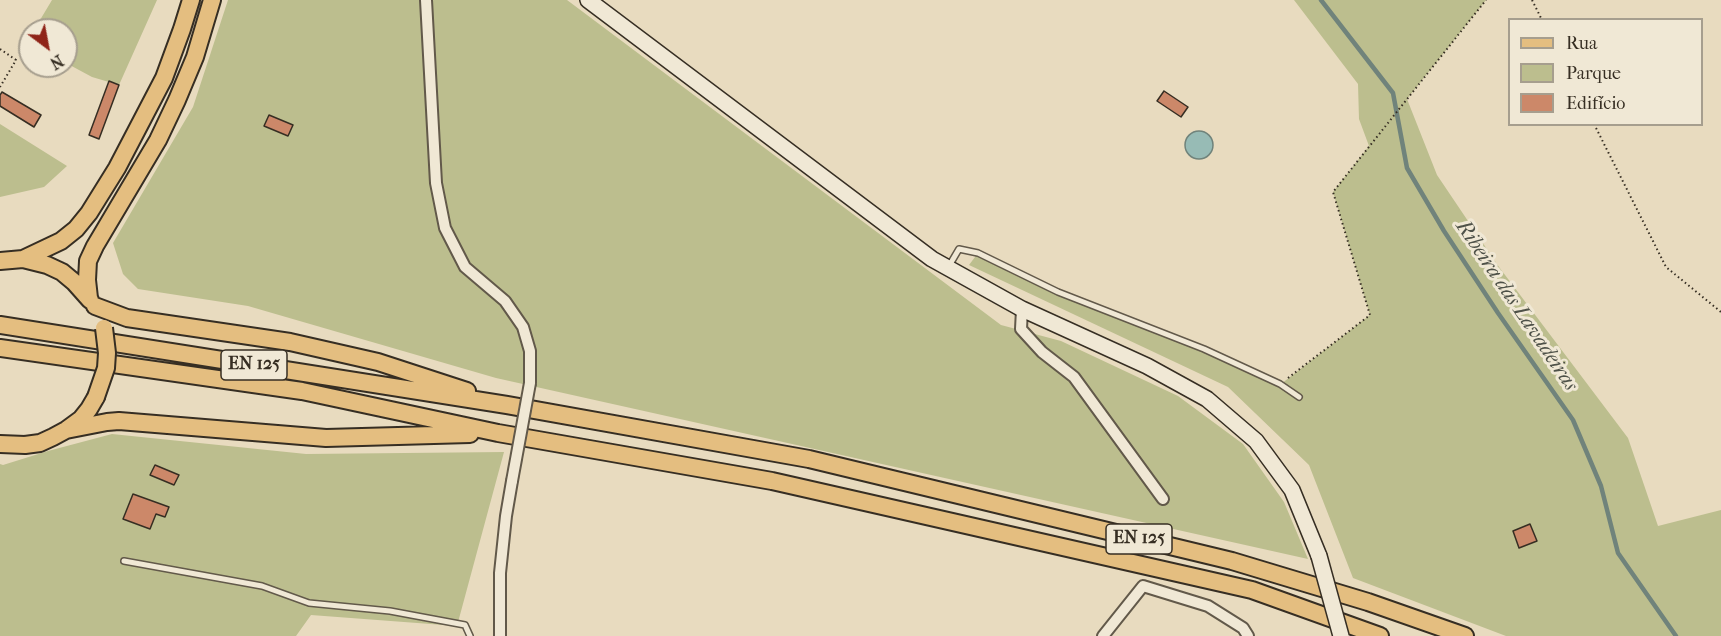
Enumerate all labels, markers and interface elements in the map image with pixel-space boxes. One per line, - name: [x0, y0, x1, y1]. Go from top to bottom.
- north arrow: [18, 18, 78, 78]
- legend: [1508, 18, 1703, 126]
- text: Rua: [1566, 33, 1597, 54]
- text: N: [47, 51, 67, 73]
- text: Parque: [1566, 63, 1621, 84]
- text: Edifício: [1566, 93, 1625, 114]
- water label: Ribeira das Lavadeiras: [1450, 216, 1582, 396]
- road number: EN 125: [221, 350, 287, 380]
- road number: EN 125: [1106, 524, 1172, 554]

